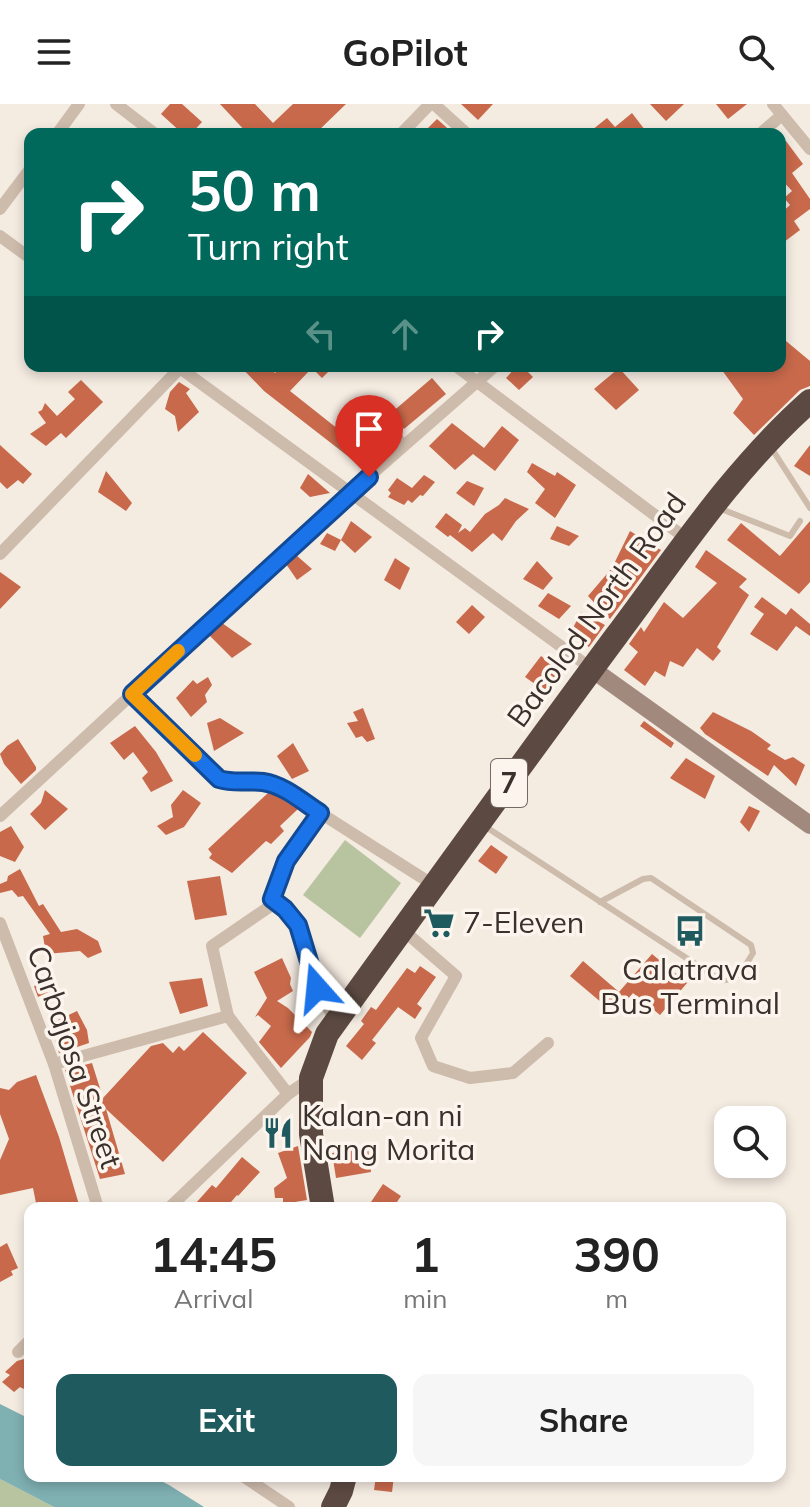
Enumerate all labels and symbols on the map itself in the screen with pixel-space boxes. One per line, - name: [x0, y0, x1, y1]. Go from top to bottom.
- pin: [335, 395, 403, 477]
- street label: Bacolod North Road: [498, 485, 694, 734]
- road number: 7: [491, 759, 527, 807]
- place label: 7-Eleven: [463, 903, 584, 941]
- supermarket icon: 7-Eleven: [422, 906, 456, 940]
- bus stop icon: Calatrava Bus Terminal: [673, 914, 707, 948]
- street label: Carbajosa Street: [19, 940, 131, 1173]
- position arrow: [275, 946, 359, 1030]
- place label: Calatrava Bus Terminal: [600, 950, 780, 1022]
- place label: Kalan-an ni Nang Morita: [302, 1096, 475, 1168]
- restaurant icon: Kalan-an ni Nang Morita: [261, 1116, 295, 1150]

